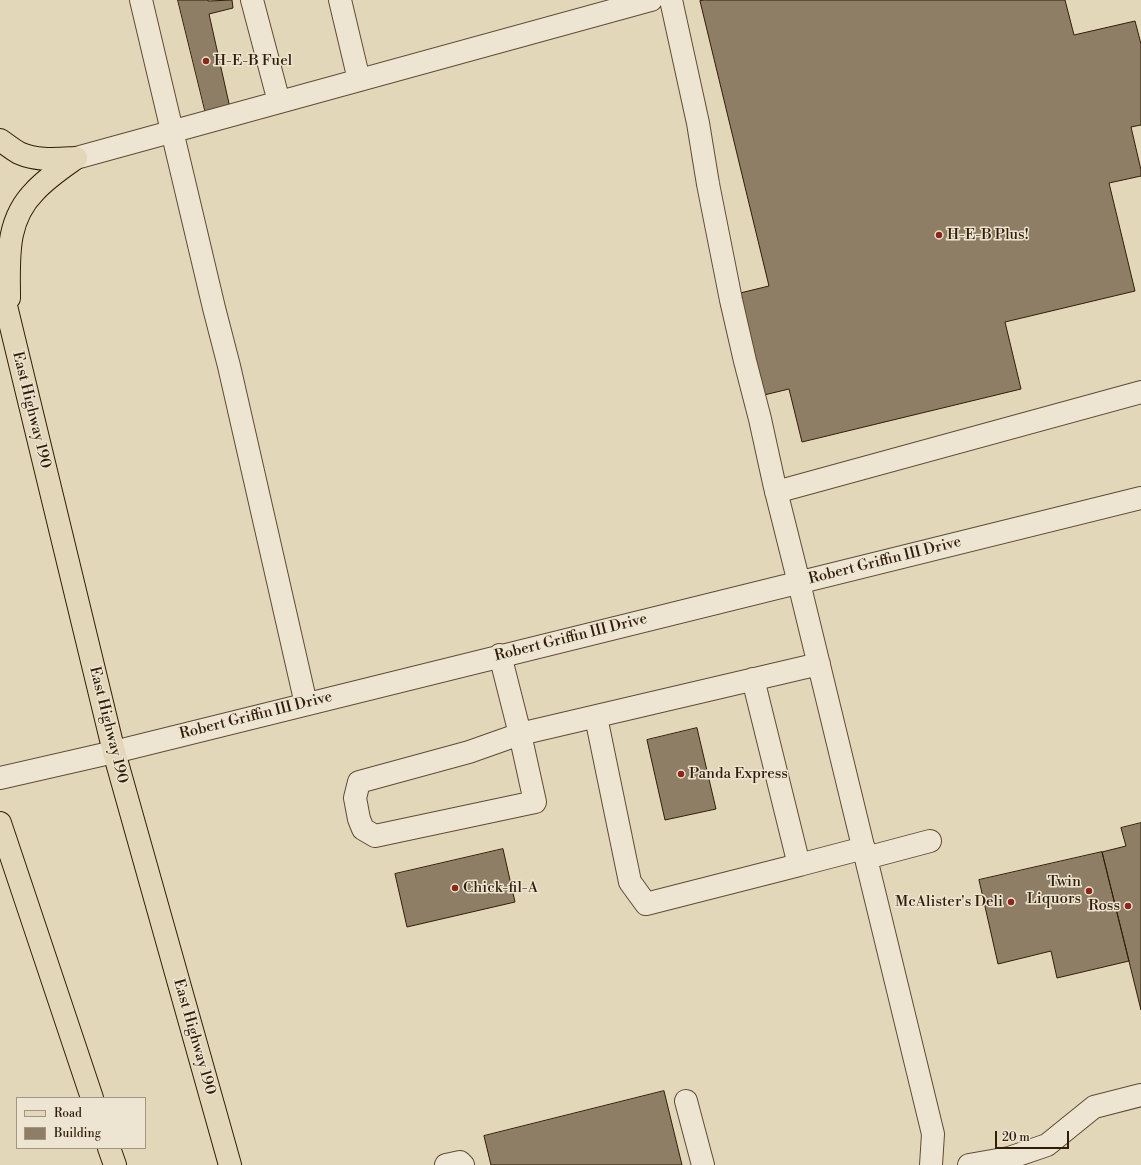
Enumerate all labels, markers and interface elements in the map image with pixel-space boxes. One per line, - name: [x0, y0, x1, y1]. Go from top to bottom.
- place label: H-E-B Fuel: [214, 52, 292, 70]
- marker: H-E-B Fuel: [201, 56, 211, 66]
- place label: H-E-B Plus!: [947, 226, 1028, 244]
- marker: H-E-B Plus!: [934, 230, 944, 240]
- street label: East Highway 190: [8, 350, 54, 470]
- street label: Robert Griffin III Drive: [807, 533, 963, 589]
- street label: Robert Griffin III Drive: [493, 610, 649, 666]
- street label: East Highway 190: [85, 665, 131, 785]
- street label: Robert Griffin III Drive: [178, 688, 334, 744]
- place label: Panda Express: [689, 765, 788, 783]
- marker: Panda Express: [676, 769, 686, 779]
- place label: Twin Liquors: [1027, 873, 1081, 908]
- place label: Chick-fil-A: [463, 879, 538, 897]
- marker: Chick-fil-A: [450, 883, 460, 893]
- marker: Twin Liquors: [1084, 886, 1094, 896]
- place label: McAlister's Deli: [895, 893, 1003, 911]
- marker: McAlister's Deli: [1006, 897, 1016, 907]
- place label: Ross: [1088, 897, 1120, 915]
- marker: Ross: [1123, 901, 1133, 911]
- street label: East Highway 190: [169, 977, 219, 1097]
- legend: [16, 1097, 146, 1149]
- text: Road: [54, 1106, 82, 1121]
- scale bar: [997, 1123, 1071, 1149]
- text: Building: [54, 1126, 101, 1141]
- text: 20 m: [1002, 1130, 1030, 1145]

